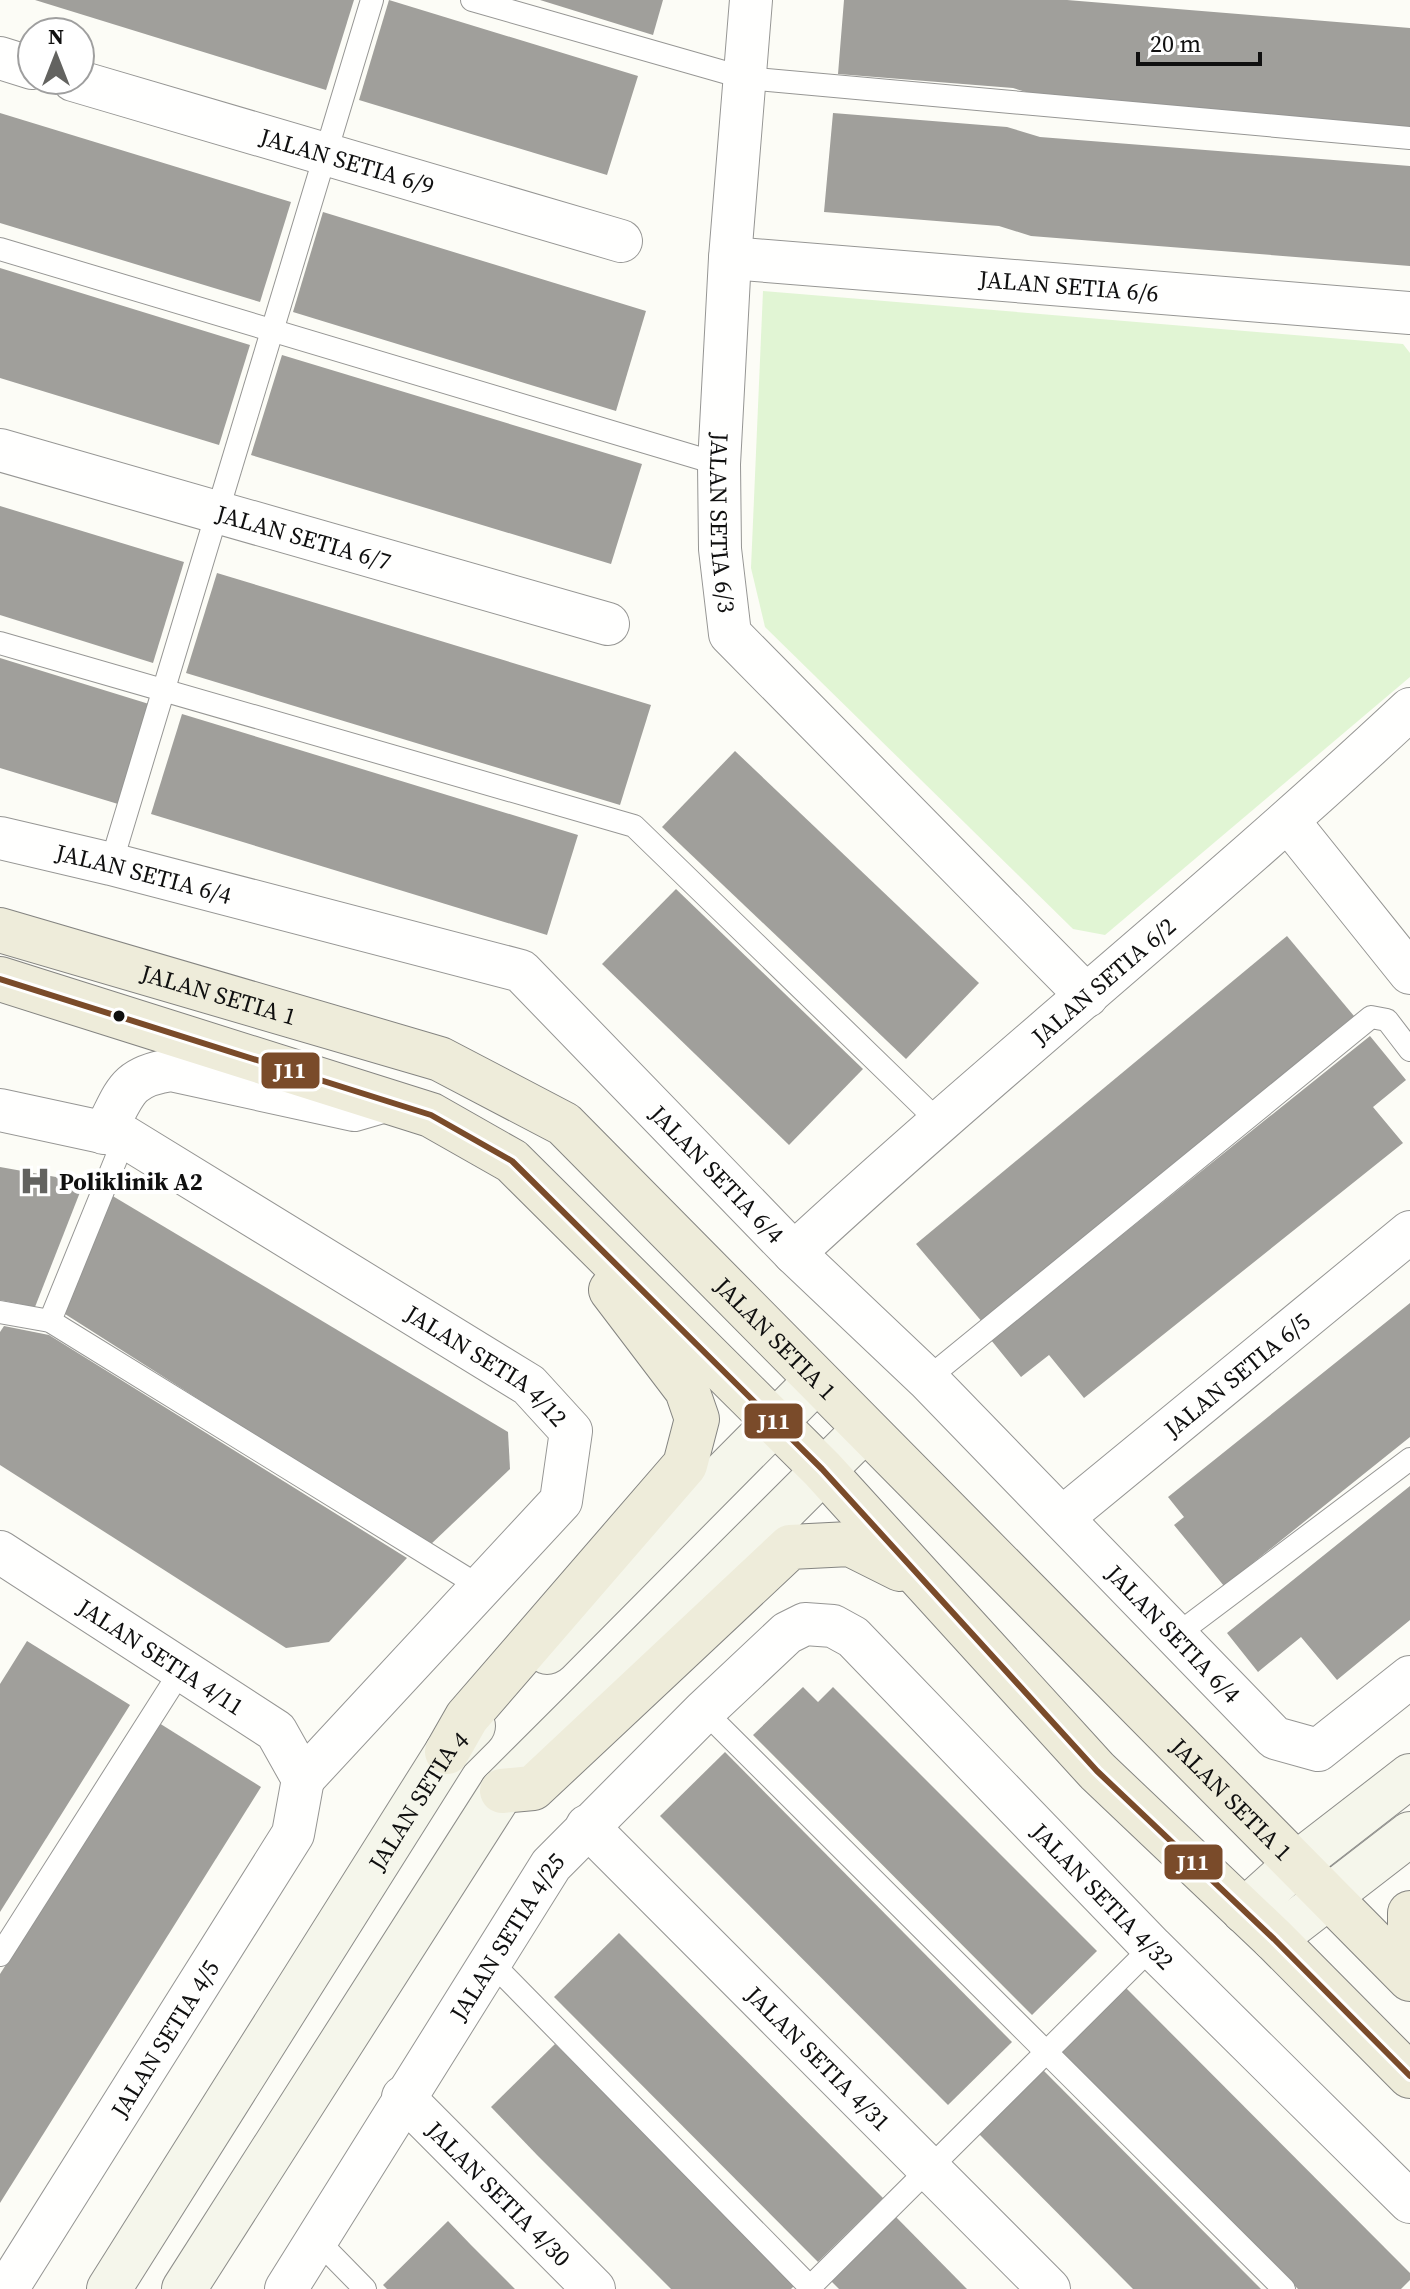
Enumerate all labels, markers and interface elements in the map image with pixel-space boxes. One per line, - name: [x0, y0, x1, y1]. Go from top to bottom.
- north arrow: [16, 16, 96, 96]
- scale bar: [1138, 16, 1260, 66]
- text: N: [48, 21, 64, 51]
- text: 20 m: [1150, 27, 1201, 60]
- street label: JALAN SETIA 6/9: [255, 119, 439, 202]
- street label: JALAN SETIA 6/6: [977, 262, 1160, 309]
- street label: JALAN SETIA 6/3: [702, 431, 744, 615]
- street label: JALAN SETIA 6/7: [212, 496, 395, 578]
- street label: JALAN SETIA 6/4: [52, 835, 235, 911]
- street label: JALAN SETIA 6/2: [1023, 909, 1182, 1053]
- street label: JALAN SETIA 1: [136, 955, 300, 1033]
- unlabelled marker: [111, 1008, 127, 1024]
- line badge: J11: [260, 1051, 321, 1090]
- text: J11: [272, 1055, 306, 1085]
- street label: JALAN SETIA 6/4: [642, 1097, 792, 1250]
- hospital icon: Poliklinik A2: [18, 1164, 52, 1198]
- place label: Poliklinik A2: [59, 1165, 203, 1198]
- street label: JALAN SETIA 1: [707, 1269, 844, 1407]
- street label: JALAN SETIA 4/12: [398, 1296, 575, 1433]
- street label: JALAN SETIA 6/5: [1156, 1305, 1317, 1445]
- line badge: J11: [743, 1402, 804, 1440]
- text: J11: [756, 1406, 790, 1436]
- street label: JALAN SETIA 6/4: [1098, 1557, 1248, 1710]
- street label: JALAN SETIA 4/11: [71, 1590, 251, 1723]
- street label: JALAN SETIA 4: [360, 1724, 475, 1877]
- street label: JALAN SETIA 1: [1163, 1730, 1300, 1868]
- street label: JALAN SETIA 4/32: [1024, 1815, 1182, 1977]
- line badge: J11: [1163, 1843, 1224, 1881]
- street label: JALAN SETIA 4/25: [441, 1845, 571, 2027]
- text: J11: [1175, 1847, 1209, 1877]
- street label: JALAN SETIA 4/5: [102, 1953, 226, 2124]
- street label: JALAN SETIA 4/31: [738, 1978, 898, 2138]
- street label: JALAN SETIA 4/30: [419, 2113, 578, 2273]

